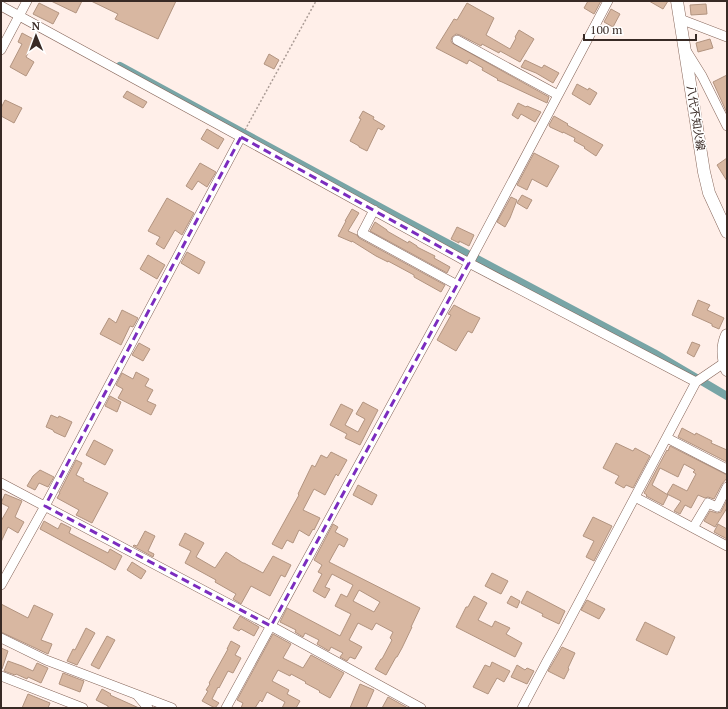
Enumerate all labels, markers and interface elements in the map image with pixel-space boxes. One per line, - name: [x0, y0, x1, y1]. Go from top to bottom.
- north arrow: [16, 16, 56, 56]
- scale bar: [584, 16, 696, 42]
- text: N: [32, 19, 41, 33]
- text: 100 m: [590, 22, 623, 37]
- street label: 八代不知火線: [684, 84, 708, 152]

